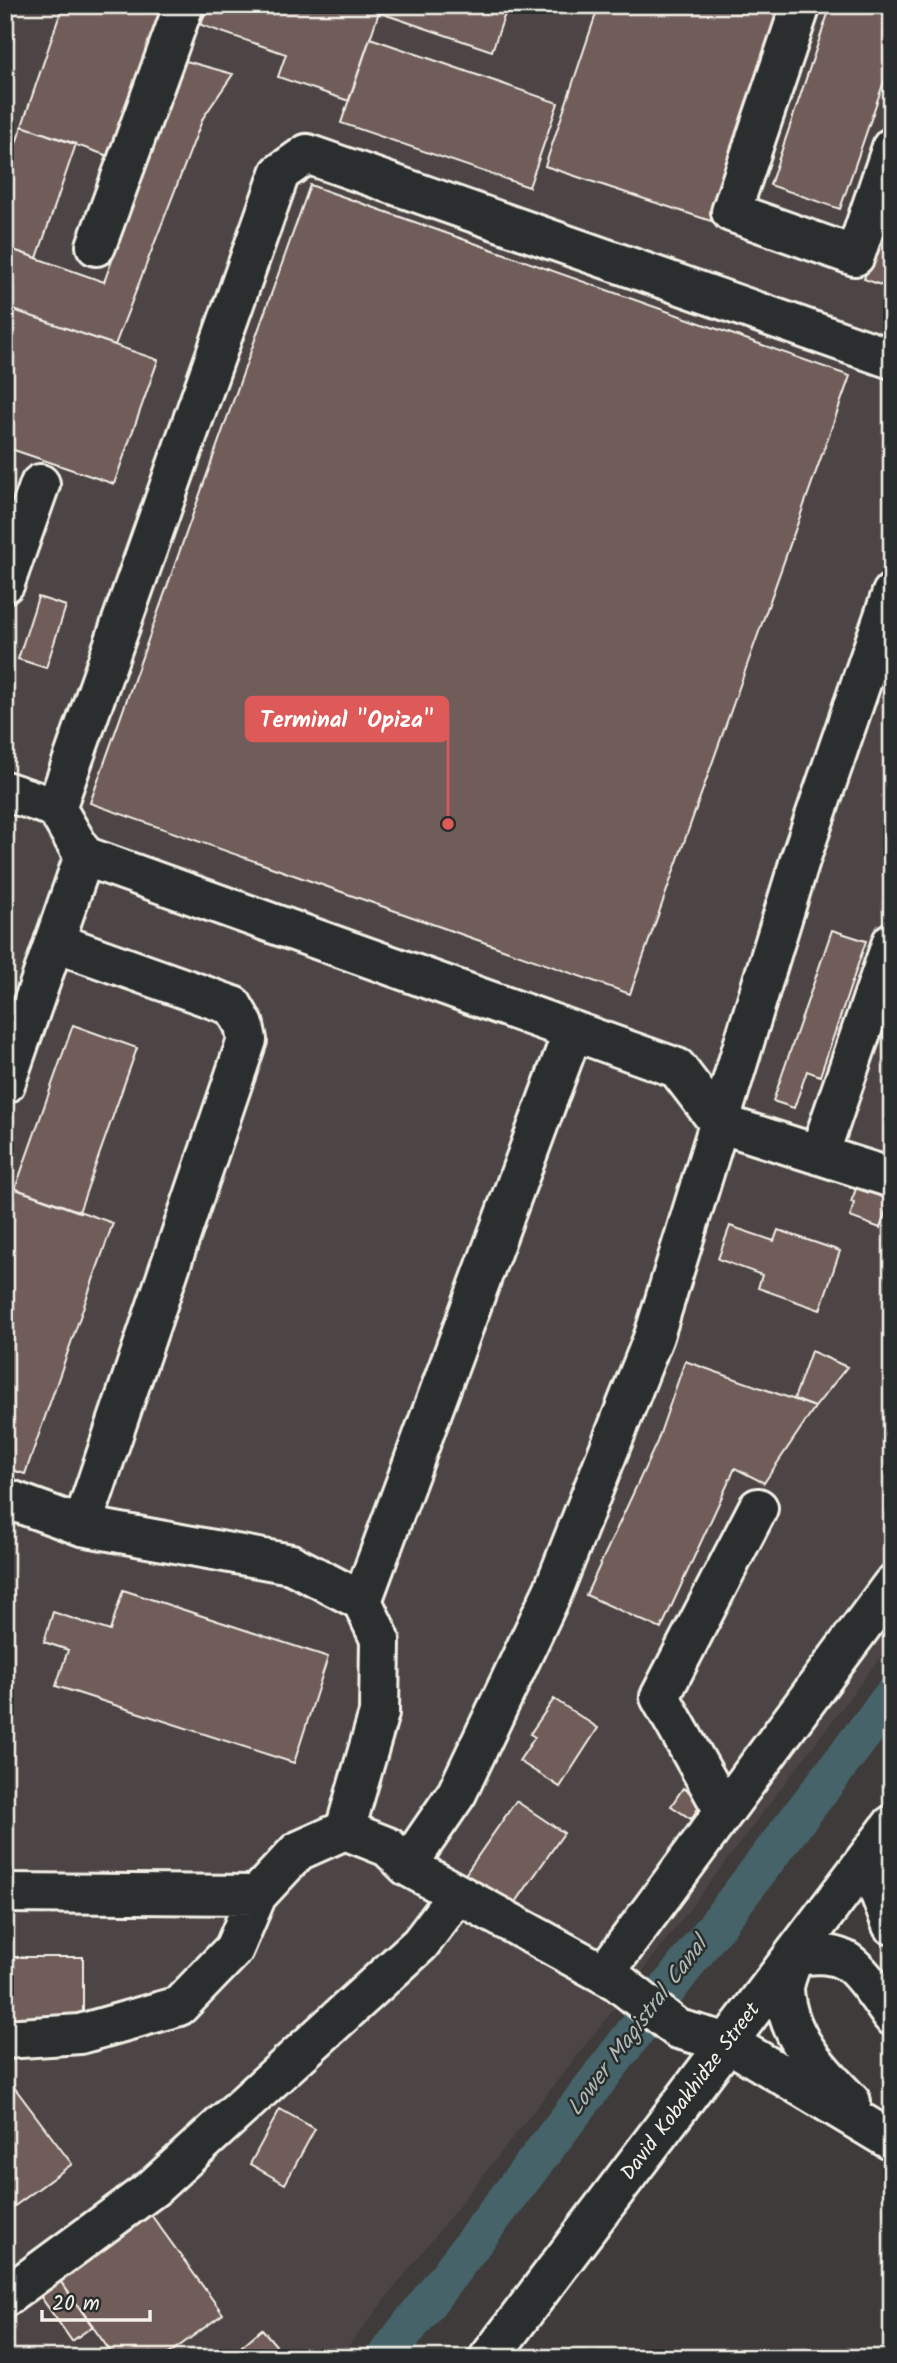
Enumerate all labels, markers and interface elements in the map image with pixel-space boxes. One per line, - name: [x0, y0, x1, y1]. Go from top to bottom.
- callout: Terminal "Opiza": [246, 697, 448, 741]
- text: Terminal "Opiza": [260, 703, 434, 739]
- water label: Lower Magistral Canal: [559, 1926, 720, 2124]
- street label: David Kobakhidze Street: [613, 1995, 770, 2188]
- scale bar: [42, 2279, 150, 2323]
- text: 20 m: [52, 2288, 100, 2321]

